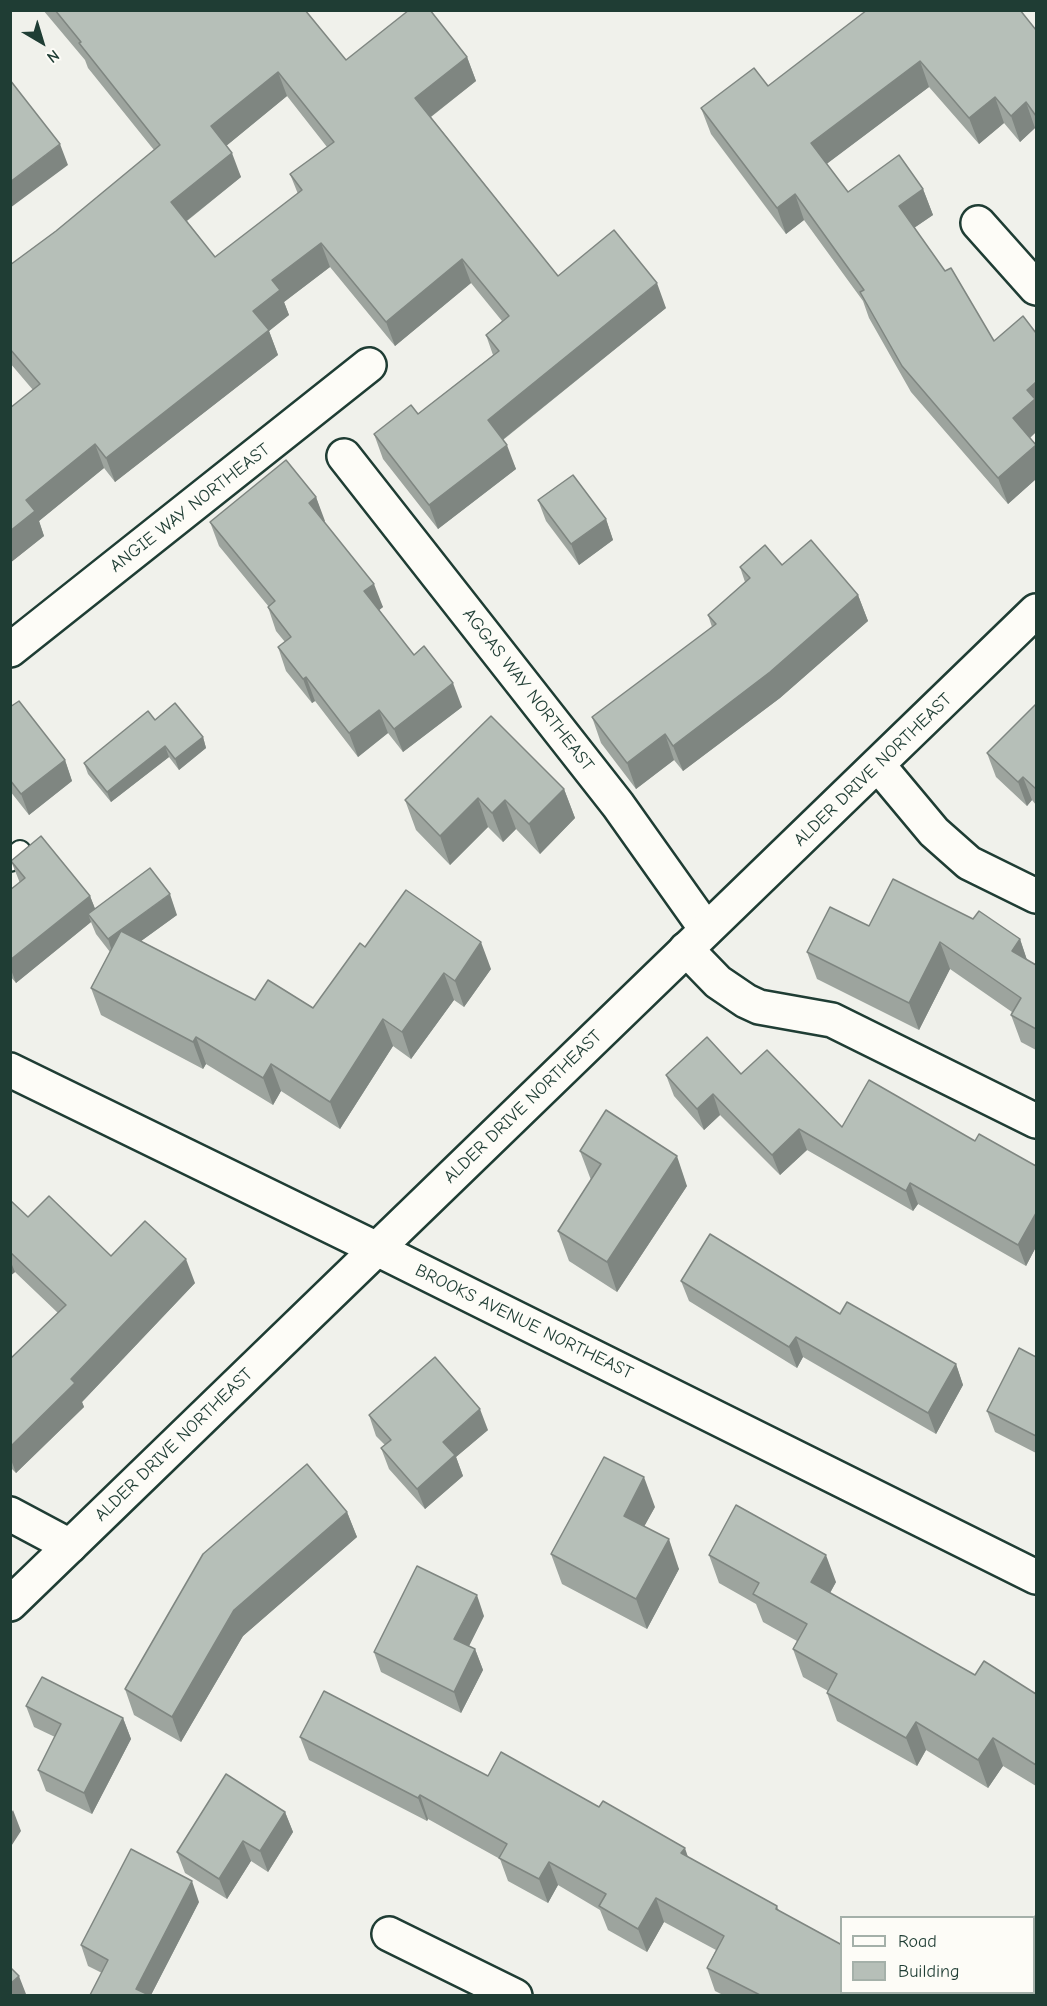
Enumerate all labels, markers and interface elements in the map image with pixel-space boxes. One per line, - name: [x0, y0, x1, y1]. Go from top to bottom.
- north arrow: [12, 12, 72, 72]
- text: N: [43, 46, 63, 66]
- street label: ANGIE WAY NORTHEAST: [106, 439, 274, 577]
- street label: AGGAS WAY NORTHEAST: [458, 604, 598, 776]
- street label: ALDER DRIVE NORTHEAST: [790, 689, 956, 851]
- street label: ALDER DRIVE NORTHEAST: [440, 1026, 606, 1188]
- street label: BROOKS AVENUE NORTHEAST: [412, 1260, 636, 1384]
- street label: ALDER DRIVE NORTHEAST: [91, 1364, 257, 1526]
- legend: [840, 1916, 1035, 1994]
- text: Road: [898, 1931, 937, 1952]
- text: Building: [898, 1961, 960, 1982]

